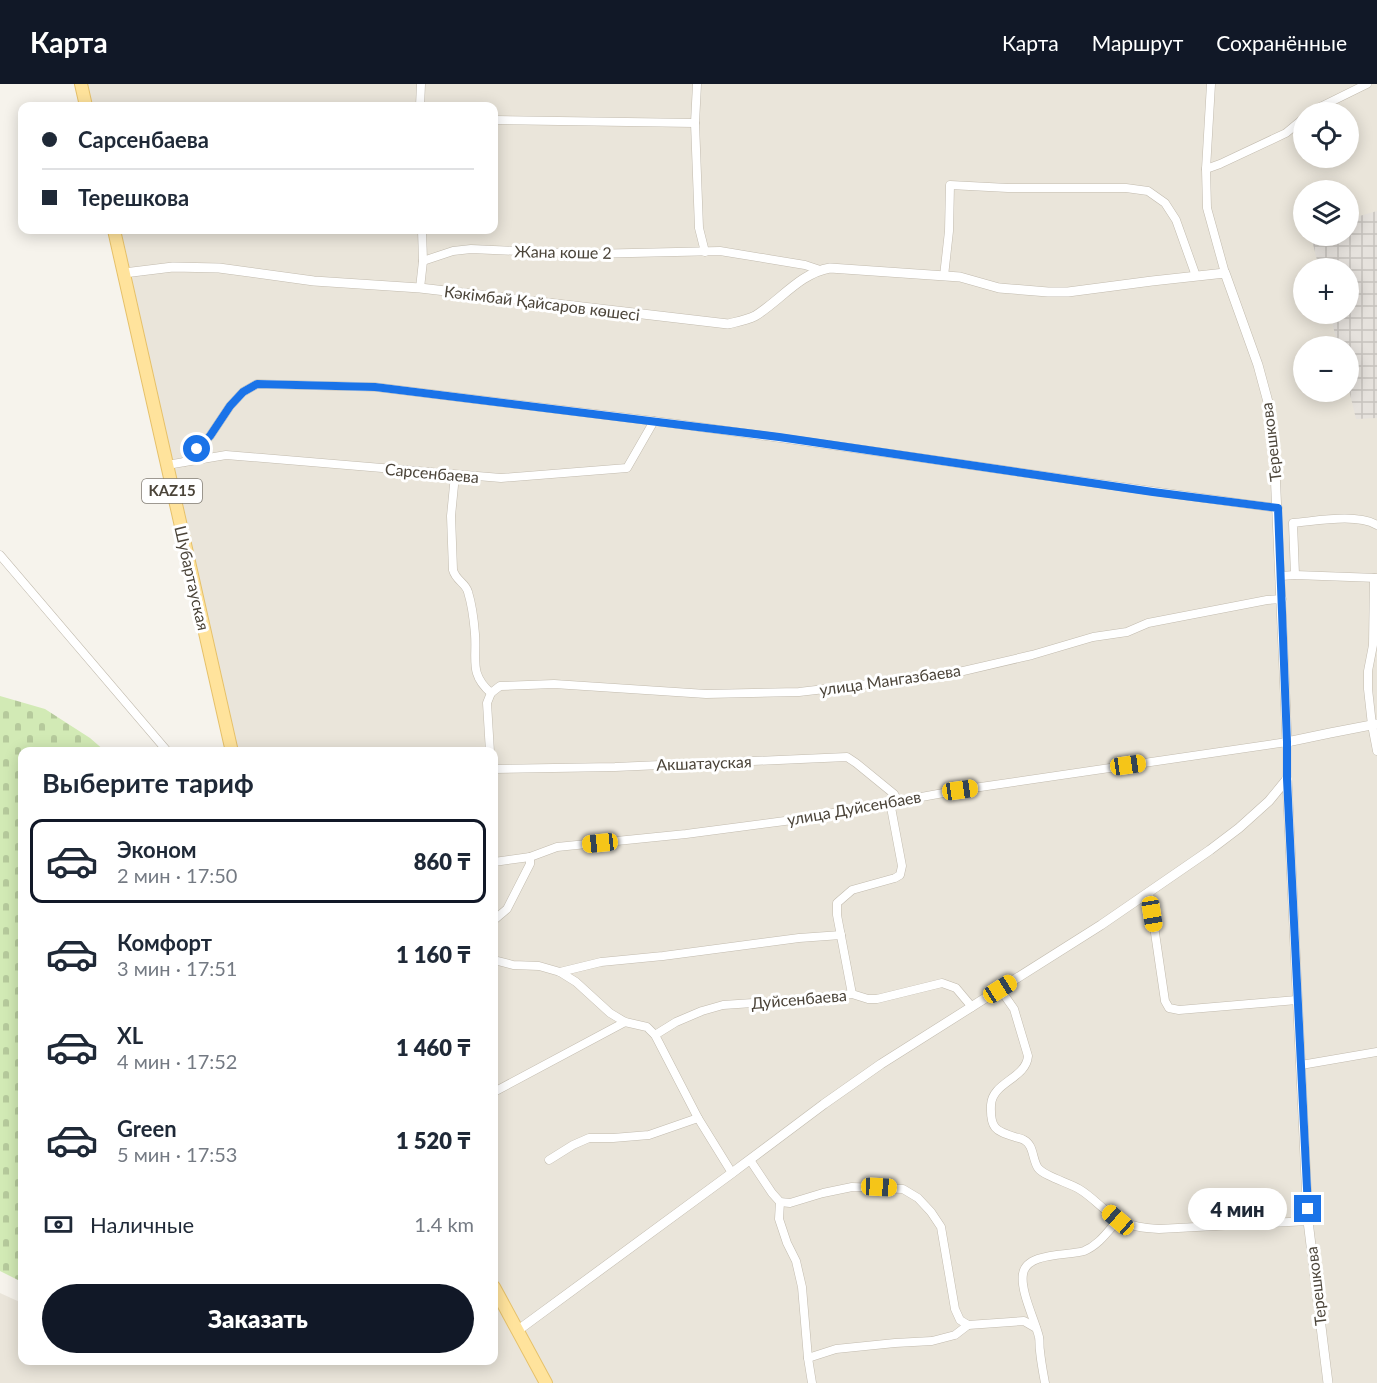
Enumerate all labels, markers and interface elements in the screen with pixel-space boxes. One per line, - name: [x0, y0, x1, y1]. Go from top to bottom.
- text: Карта: [30, 25, 108, 59]
- text: Карта: [1002, 30, 1059, 55]
- text: Маршрут: [1092, 30, 1183, 55]
- text: Сохранённые: [1216, 30, 1347, 55]
- map controls: [1293, 102, 1359, 402]
- button: locate: [1293, 102, 1359, 168]
- text: Сарсенбаева: [78, 126, 209, 153]
- button: layers: [1293, 180, 1359, 246]
- text: Терешкова: [78, 184, 189, 211]
- street label: Жана коше 2: [514, 241, 612, 262]
- button: +: [1293, 258, 1359, 324]
- street label: Кәкімбай Қайсаров көшесі: [443, 281, 641, 324]
- button: −: [1293, 336, 1359, 402]
- street label: Терешкова: [1256, 401, 1285, 483]
- route start: [183, 435, 210, 462]
- street label: Сарсенбаева: [384, 459, 480, 486]
- road number: KAZ15: [142, 479, 202, 503]
- street label: Шубартауская: [171, 524, 214, 632]
- street label: улица Мангазбаева: [818, 660, 962, 699]
- street label: Акшатауская: [656, 751, 752, 774]
- car: [1109, 754, 1147, 776]
- text: Выберите тариф: [42, 766, 254, 799]
- car: [941, 779, 979, 801]
- street label: улица Дуйсенбаев: [785, 786, 922, 829]
- car: [581, 832, 619, 854]
- icon: car: [45, 834, 99, 888]
- text: Эконом: [117, 836, 197, 863]
- text: 860 ₸: [414, 848, 471, 875]
- text: 2 мин · 17:50: [117, 863, 237, 887]
- car: [1140, 895, 1164, 933]
- icon: car: [45, 927, 99, 981]
- text: Комфорт: [117, 929, 212, 956]
- text: 1 160 ₸: [396, 941, 471, 968]
- text: 3 мин · 17:51: [117, 956, 237, 980]
- car: [980, 972, 1020, 1006]
- street label: Дуйсенбаева: [750, 985, 848, 1012]
- icon: car: [45, 1020, 99, 1074]
- text: XL: [117, 1022, 143, 1049]
- text: 1 460 ₸: [396, 1034, 471, 1061]
- text: 4 мин · 17:52: [117, 1049, 237, 1073]
- icon: car: [45, 1113, 99, 1167]
- text: Green: [117, 1115, 177, 1142]
- text: 1 520 ₸: [396, 1127, 471, 1154]
- text: 5 мин · 17:53: [117, 1142, 237, 1166]
- car: [861, 1177, 897, 1197]
- callout: 4 мин: [1188, 1188, 1287, 1230]
- route end: [1294, 1195, 1321, 1222]
- text: 4 мин: [1210, 1197, 1265, 1221]
- car: [1099, 1201, 1137, 1239]
- icon: cash: [42, 1208, 75, 1241]
- text: Наличные: [90, 1211, 194, 1238]
- text: 1.4 km: [414, 1212, 474, 1236]
- street label: Терешкова: [1301, 1245, 1330, 1327]
- button: Заказать: [42, 1284, 474, 1353]

